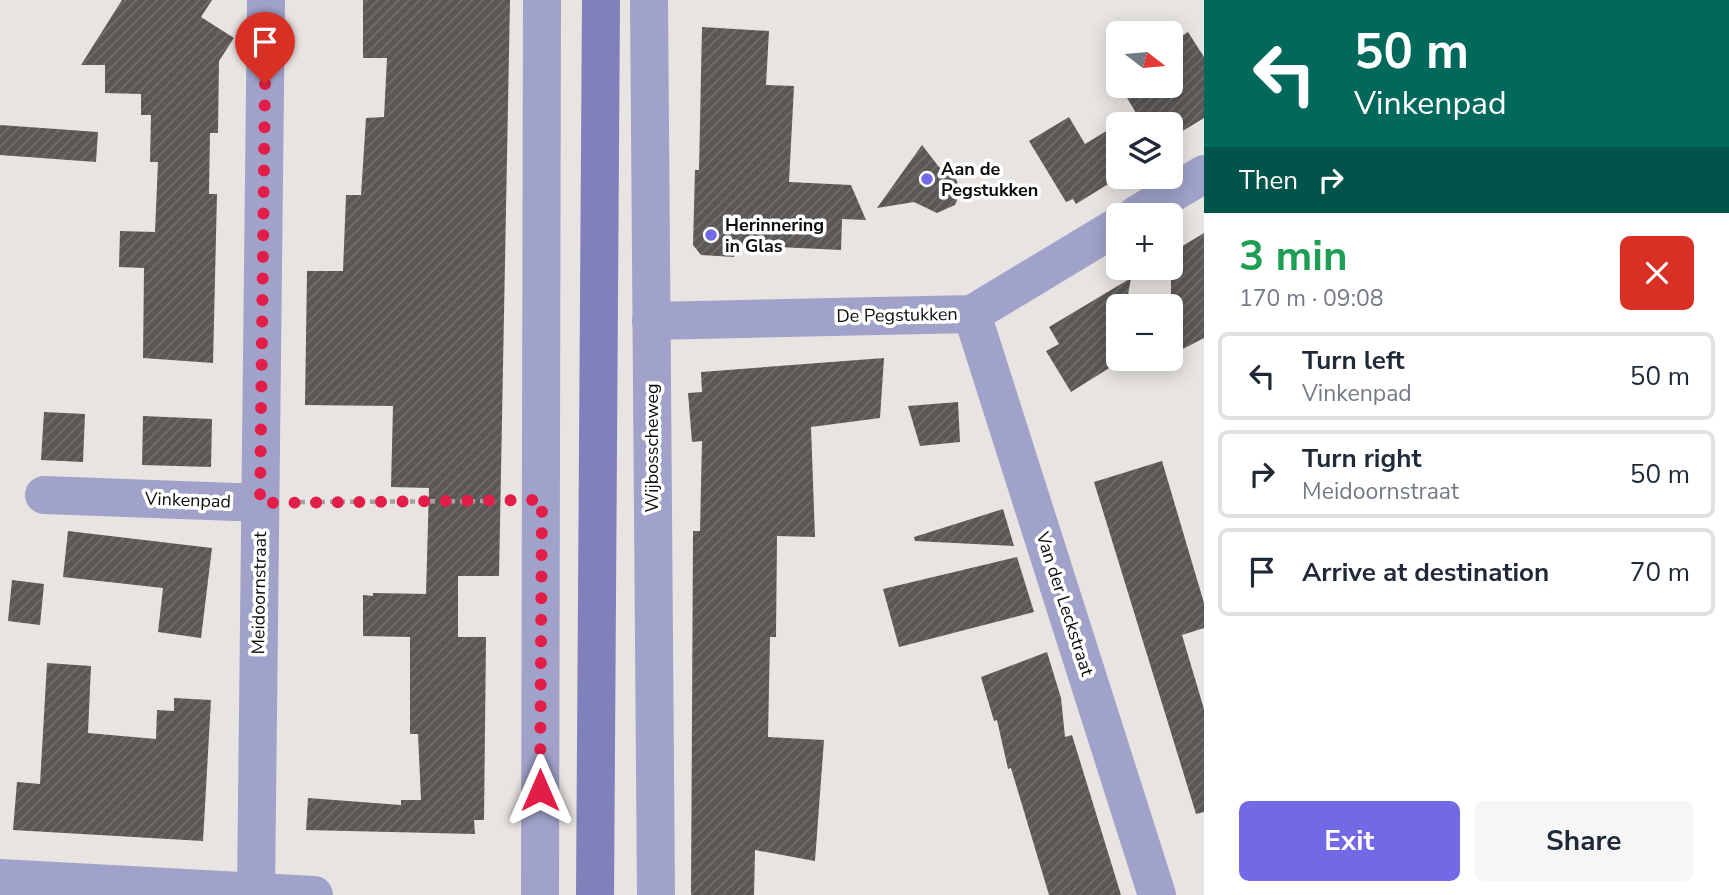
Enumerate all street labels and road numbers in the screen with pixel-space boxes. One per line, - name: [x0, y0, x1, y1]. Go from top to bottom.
- street label: De Pegstukken: [836, 302, 958, 328]
- street label: Wijbosscheweg: [640, 383, 664, 513]
- street label: Vinkenpad: [144, 486, 231, 513]
- street label: Van der Leckstraat: [1030, 528, 1100, 680]
- street label: Meidoornstraat: [246, 531, 272, 655]

